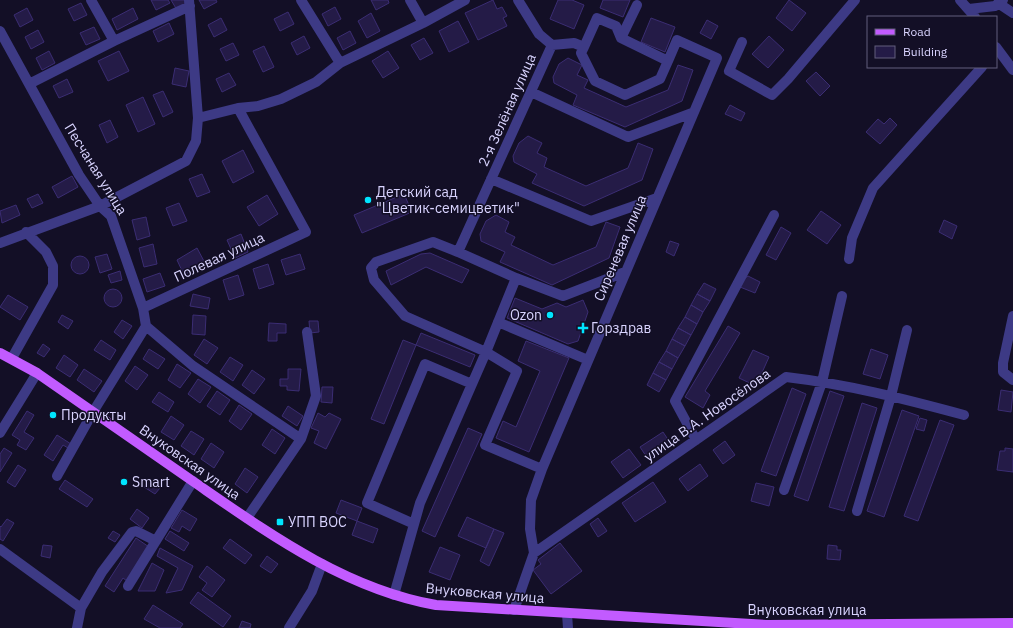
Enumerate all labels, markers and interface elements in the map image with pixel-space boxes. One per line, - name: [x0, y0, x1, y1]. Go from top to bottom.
- legend: [867, 16, 997, 68]
- text: Road: [903, 24, 931, 39]
- text: Building: [903, 44, 948, 59]
- street label: 2-я Зелёная улица: [474, 50, 540, 169]
- street label: Песчаная улица: [61, 120, 132, 219]
- place label: Детский сад "Цветик-семицветик": [376, 183, 520, 217]
- street label: Сиреневая улица: [590, 192, 651, 304]
- marker: Детский сад "Цветик-семицветик": [363, 195, 373, 205]
- street label: Полевая улица: [171, 228, 268, 286]
- place label: Ozon: [510, 306, 542, 324]
- marker: Ozon: [545, 310, 555, 320]
- place label: Горздрав: [591, 319, 651, 337]
- marker: Горздрав: [578, 323, 588, 333]
- street label: улица В.А. Новосёлова: [640, 364, 774, 465]
- place label: Продукты: [61, 406, 126, 424]
- marker: Продукты: [48, 410, 58, 420]
- street label: Внуковская улица: [136, 420, 244, 504]
- place label: Smart: [132, 473, 170, 491]
- marker: Smart: [119, 477, 129, 487]
- place label: УПП ВОС: [288, 513, 347, 531]
- marker: УПП ВОС: [275, 517, 285, 527]
- street label: Внуковская улица: [425, 579, 546, 607]
- street label: Внуковская улица: [747, 601, 867, 619]

